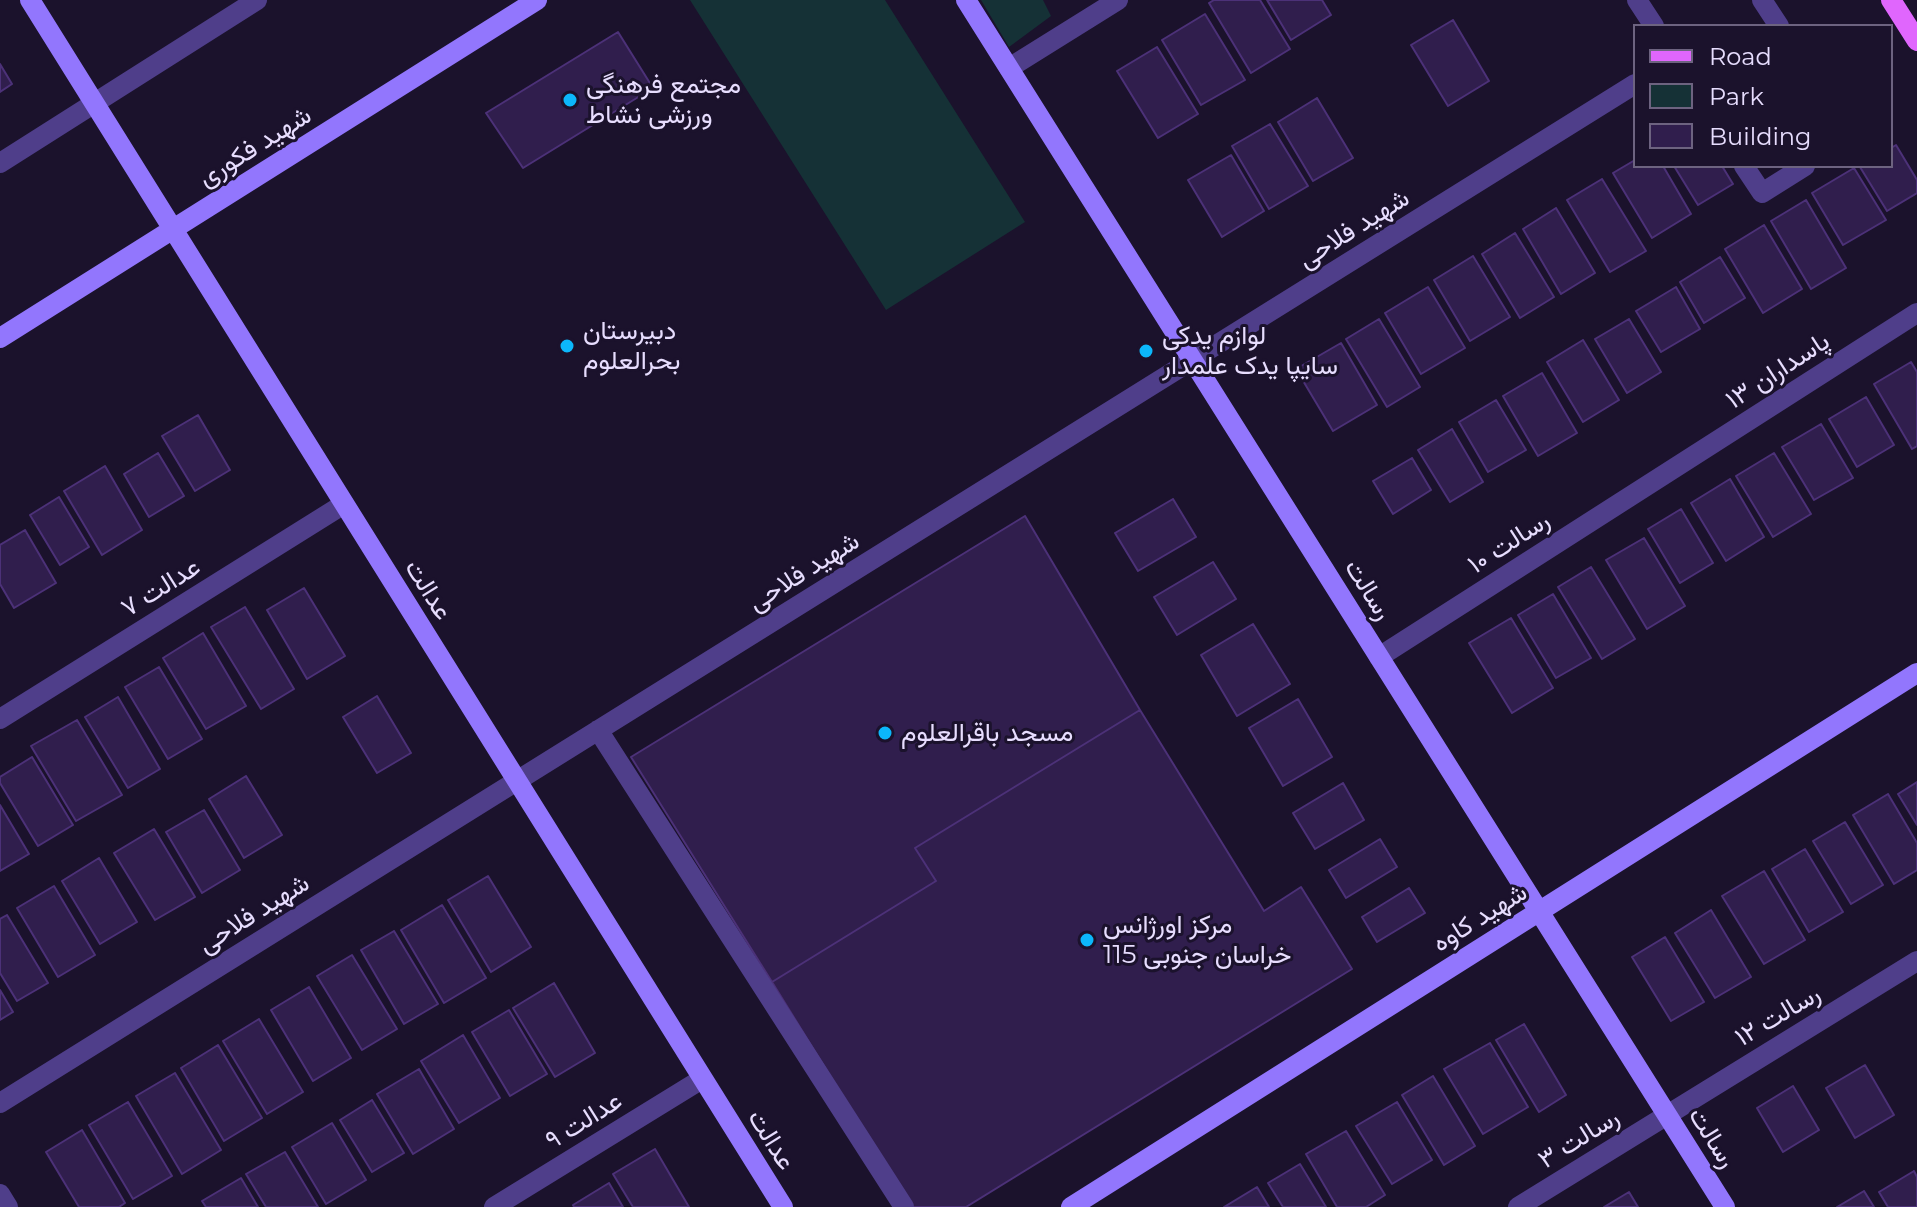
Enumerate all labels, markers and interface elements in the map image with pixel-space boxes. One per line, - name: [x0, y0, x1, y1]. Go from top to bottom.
- legend: [1633, 24, 1893, 168]
- text: Road: [1709, 42, 1772, 71]
- place label: مجتمع فرهنگی ورزشی نشاط: [586, 69, 741, 130]
- text: Park: [1709, 82, 1764, 111]
- marker: مجتمع فرهنگی ورزشی نشاط: [561, 91, 579, 109]
- street label: شهید فکوری: [193, 100, 317, 194]
- text: Building: [1709, 122, 1812, 151]
- street label: شهید فلاحی: [1293, 183, 1415, 275]
- place label: دبیرستان بحرالعلوم: [583, 315, 680, 376]
- place label: لوازم یدکی سایپا یدک علمدار: [1162, 320, 1338, 382]
- street label: پاسداران ۱۳: [1720, 326, 1836, 416]
- marker: دبیرستان بحرالعلوم: [558, 337, 576, 355]
- marker: لوازم یدکی سایپا یدک علمدار: [1137, 342, 1155, 360]
- street label: رسالت ۱۰: [1462, 505, 1556, 581]
- street label: شهید فلاحی: [743, 526, 865, 618]
- street label: عدالت ۷: [116, 552, 206, 624]
- street label: عدالت: [398, 554, 458, 626]
- street label: رسالت: [1337, 554, 1399, 626]
- place label: مسجد باقرالعلوم: [901, 717, 1073, 749]
- marker: مسجد باقرالعلوم: [876, 724, 894, 742]
- street label: شهید فلاحی: [193, 868, 315, 960]
- street label: شهید کاوه: [1427, 877, 1533, 959]
- place label: مرکز اورژانس 115 خراسان جنوبی: [1103, 909, 1291, 970]
- marker: مرکز اورژانس 115 خراسان جنوبی: [1078, 931, 1096, 949]
- street label: رسالت ۱۲: [1730, 978, 1826, 1054]
- street label: عدالت ۹: [540, 1085, 628, 1157]
- street label: رسالت ۳: [1533, 1102, 1625, 1176]
- street label: رسالت: [1681, 1102, 1743, 1174]
- street label: عدالت: [741, 1104, 801, 1176]

